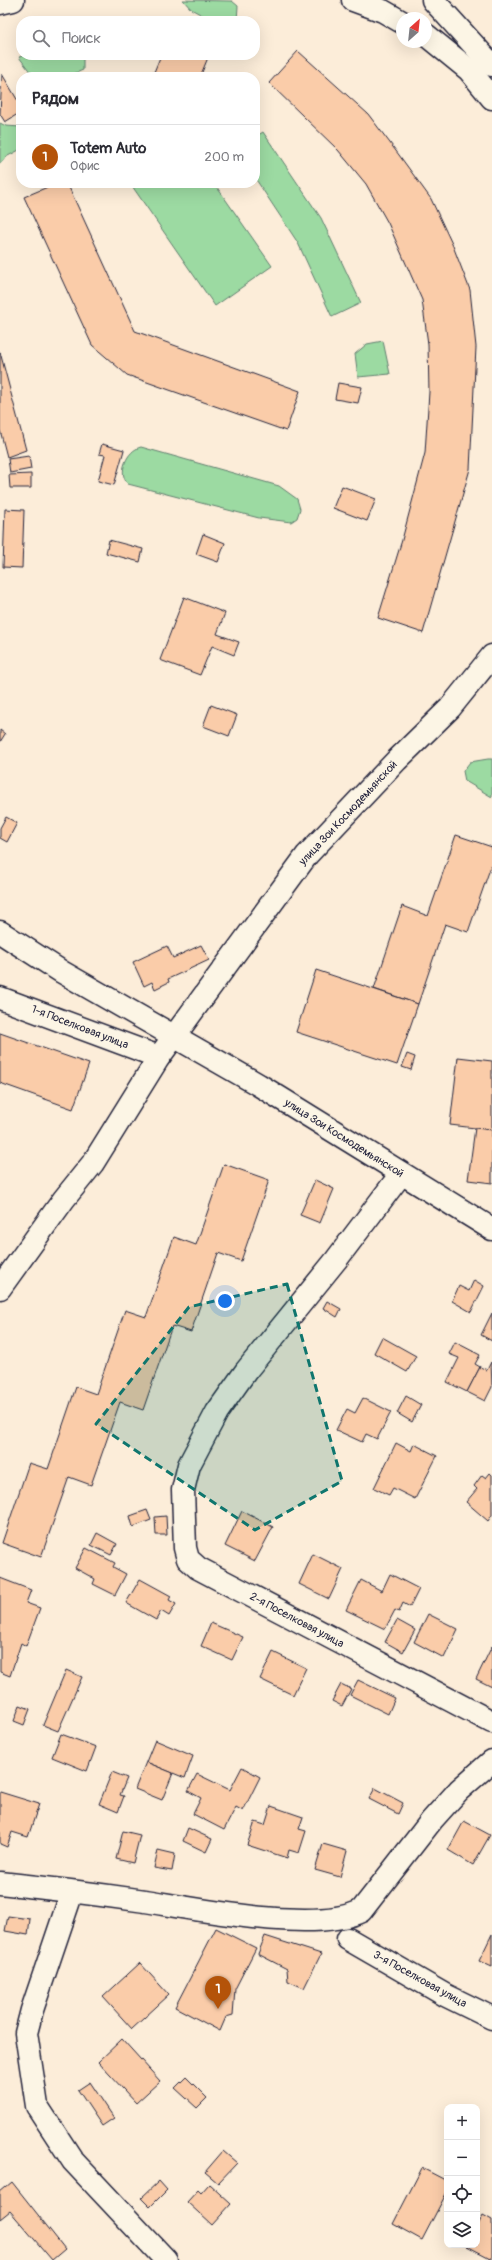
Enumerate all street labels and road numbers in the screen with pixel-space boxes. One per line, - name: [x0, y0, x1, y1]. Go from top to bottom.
- street label: улица Зои Космодемьянской: [296, 758, 400, 869]
- street label: 1-я Поселковая улица: [30, 1002, 130, 1052]
- street label: улица Зои Космодемьянской: [281, 1095, 406, 1180]
- street label: 2-я Поселковая улица: [248, 1590, 346, 1650]
- street label: 3-я Поселковая улица: [371, 1948, 469, 2010]

